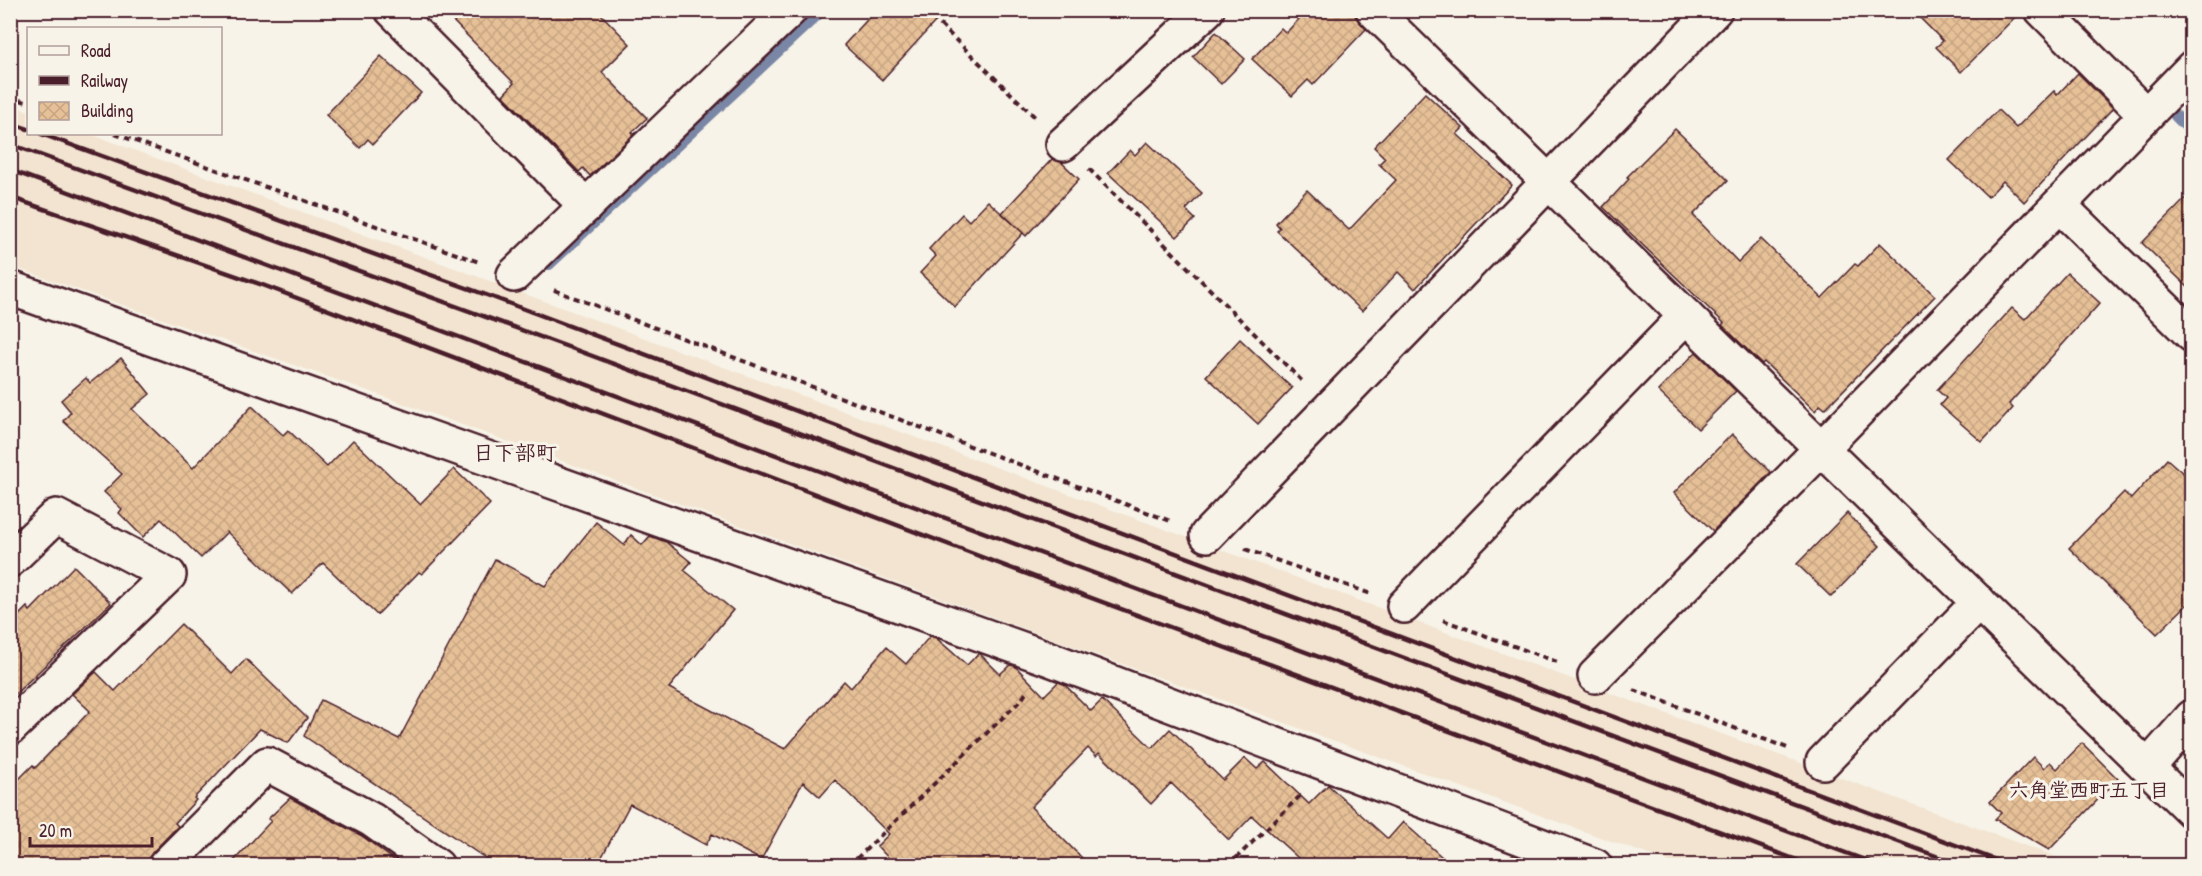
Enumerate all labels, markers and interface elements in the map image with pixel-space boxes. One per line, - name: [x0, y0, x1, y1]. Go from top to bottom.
- legend: [27, 27, 222, 135]
- text: Road: [81, 38, 111, 63]
- text: Railway: [81, 68, 128, 93]
- text: Building: [81, 98, 133, 123]
- district label: 日下部町: [473, 438, 557, 467]
- district label: 六角堂西町五丁目: [2009, 776, 2169, 803]
- scale bar: [30, 810, 152, 848]
- text: 20 m: [39, 818, 72, 843]

